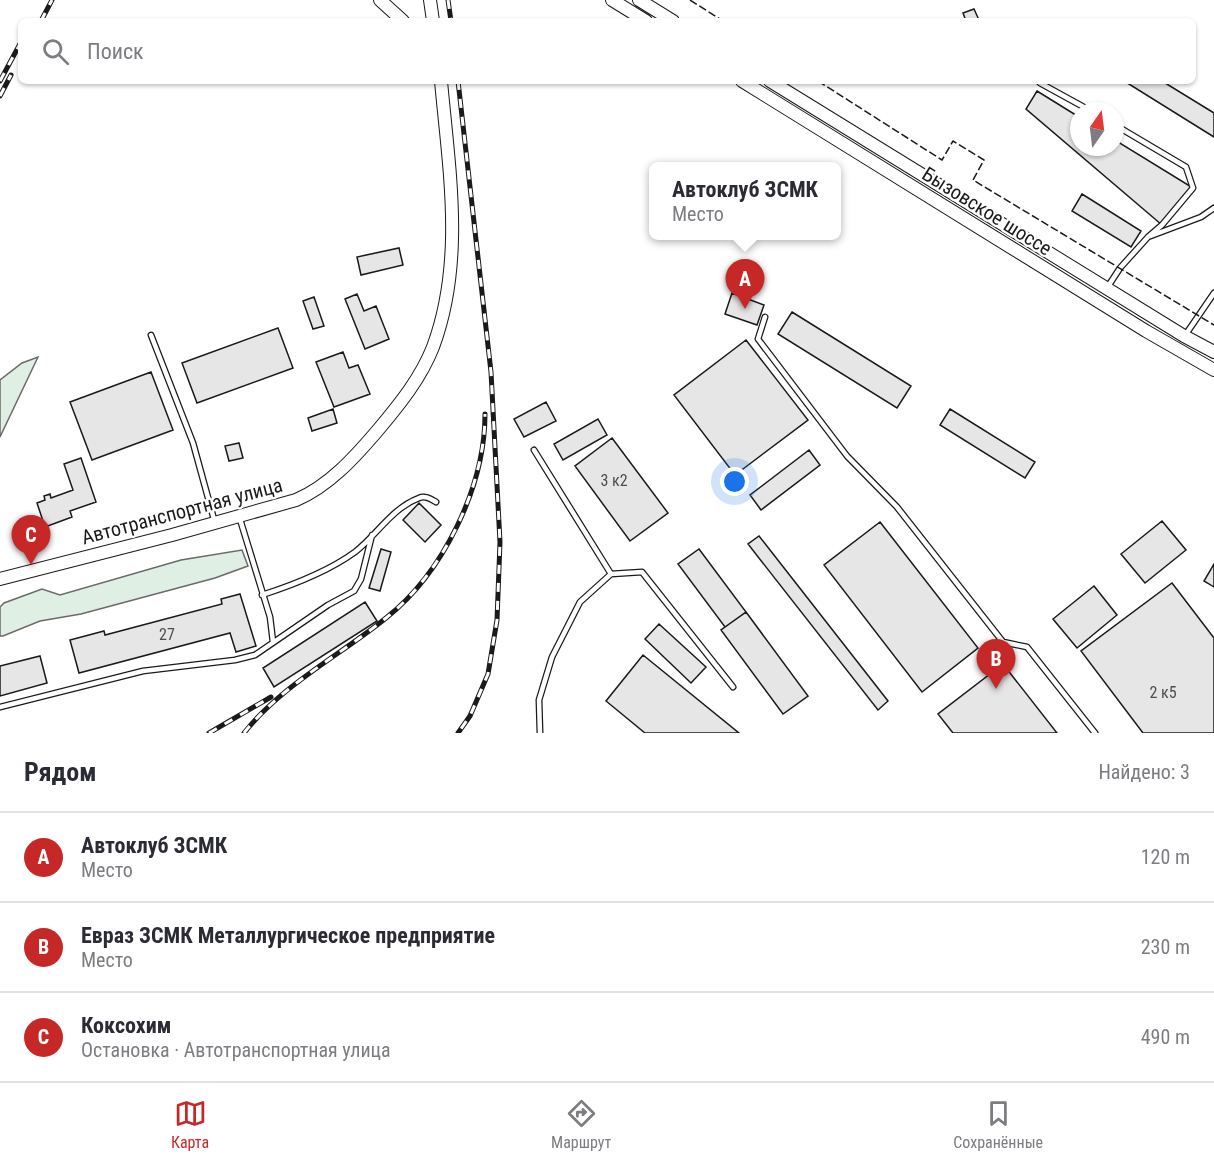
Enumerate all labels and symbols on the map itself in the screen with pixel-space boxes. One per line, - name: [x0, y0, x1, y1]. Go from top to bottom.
- north arrow: [1070, 102, 1124, 156]
- street label: Бызовское шоссе: [918, 162, 1056, 260]
- pin: A: [726, 260, 764, 309]
- your location: [720, 467, 749, 496]
- house number: 3 к2: [600, 471, 628, 490]
- street label: Автотранспортная улица: [79, 473, 285, 549]
- pin: C: [12, 516, 51, 565]
- house number: 27: [159, 625, 175, 644]
- pin: B: [976, 640, 1016, 689]
- house number: 2 к5: [1149, 683, 1177, 702]

